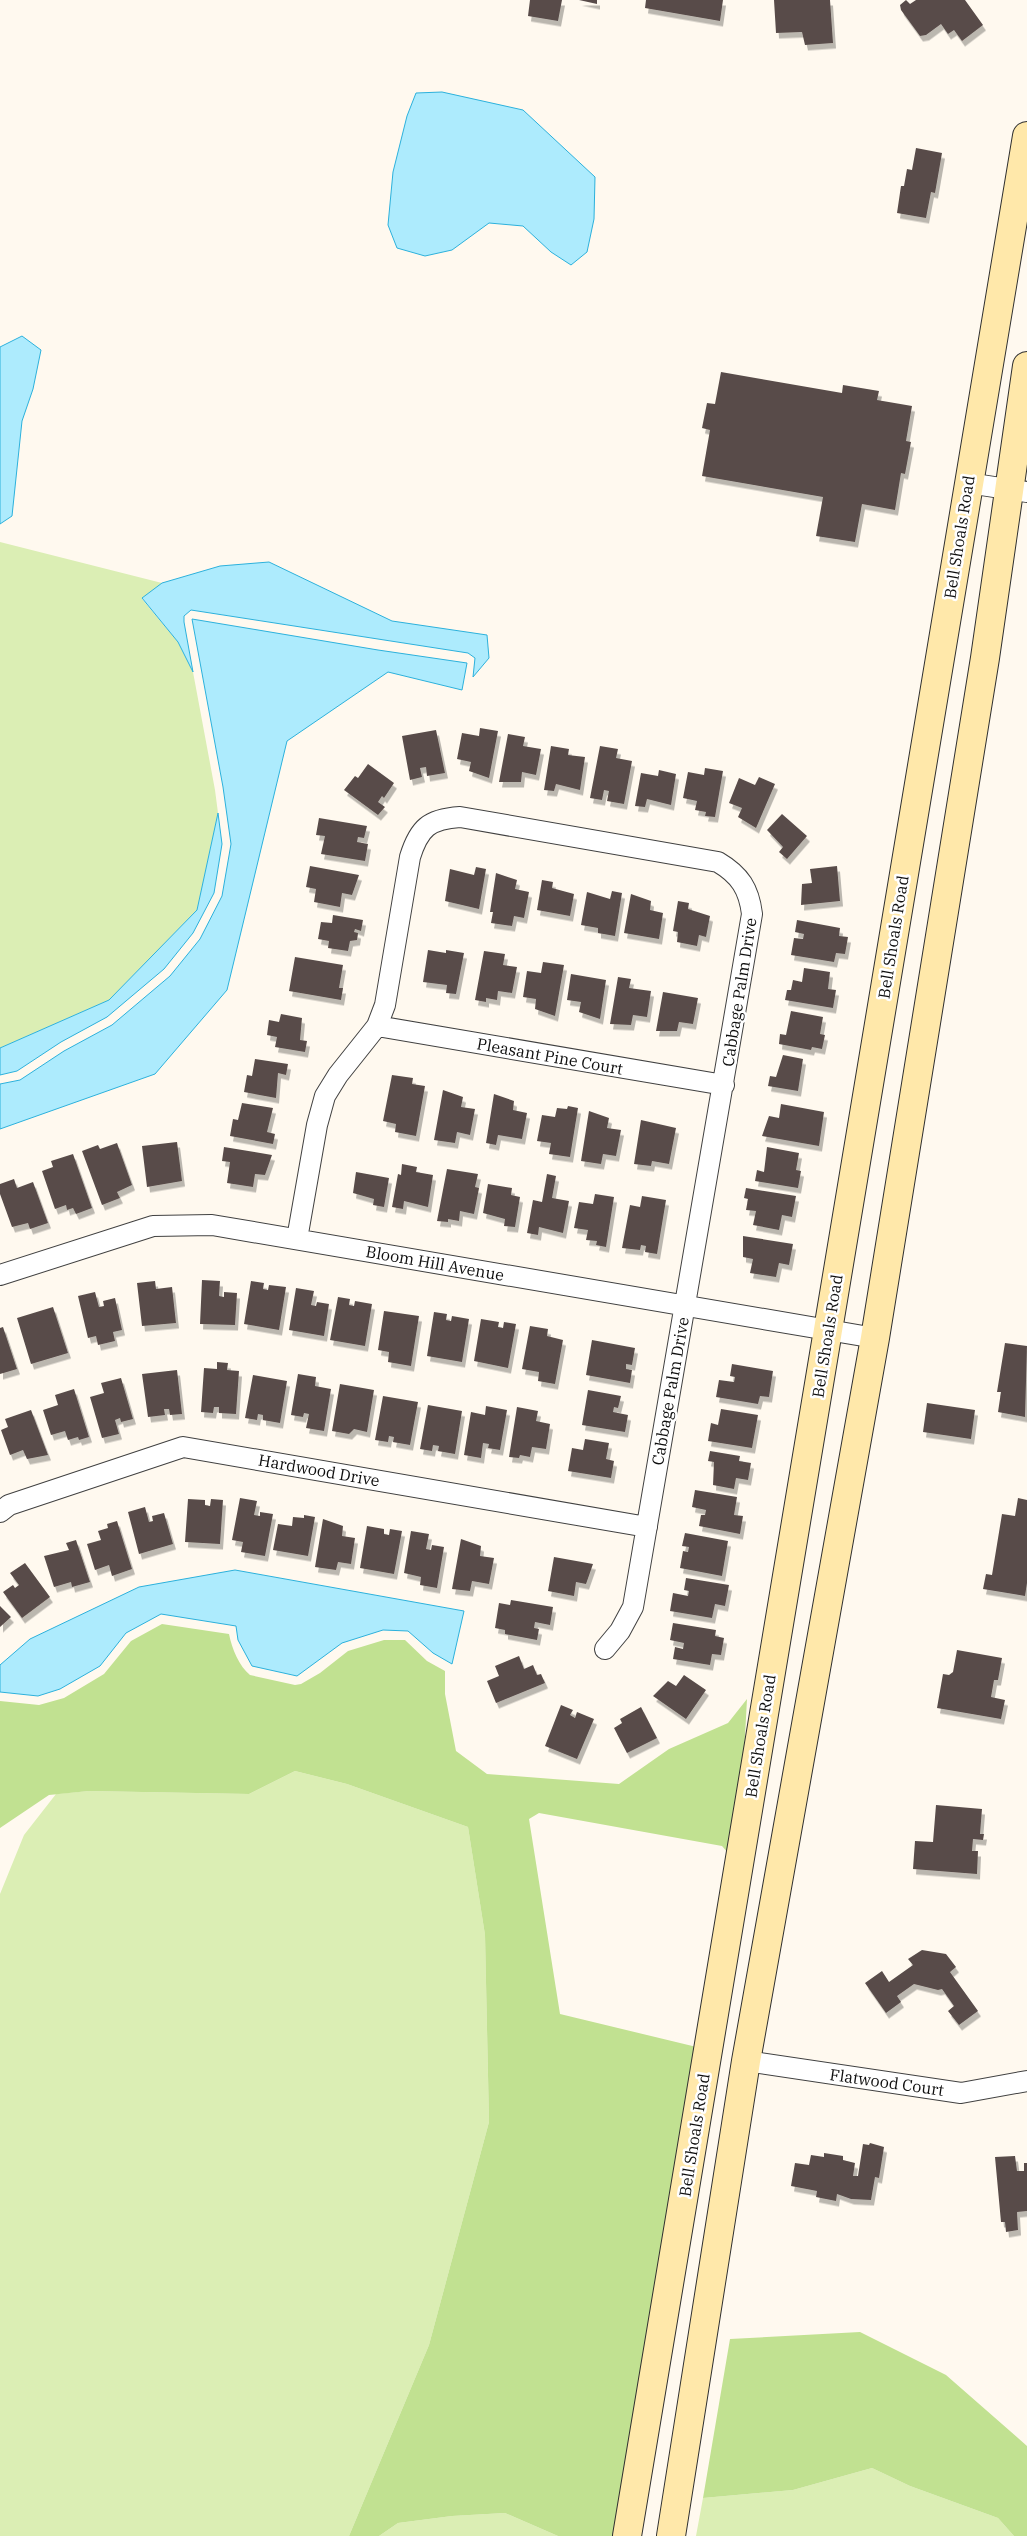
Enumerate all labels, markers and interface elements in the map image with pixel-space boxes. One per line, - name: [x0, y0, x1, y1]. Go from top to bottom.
- street label: Bell Shoals Road: [939, 474, 979, 600]
- street label: Bell Shoals Road: [873, 874, 913, 1000]
- street label: Cabbage Palm Drive: [717, 916, 761, 1068]
- street label: Pleasant Pine Court: [475, 1033, 625, 1079]
- street label: Bloom Hill Avenue: [364, 1241, 506, 1285]
- street label: Bell Shoals Road: [807, 1273, 847, 1399]
- street label: Cabbage Palm Drive: [647, 1315, 693, 1467]
- street label: Hardwood Drive: [257, 1450, 381, 1490]
- street label: Bell Shoals Road: [740, 1673, 780, 1799]
- street label: Flatwood Court: [829, 2064, 946, 2100]
- street label: Bell Shoals Road: [674, 2072, 714, 2198]

